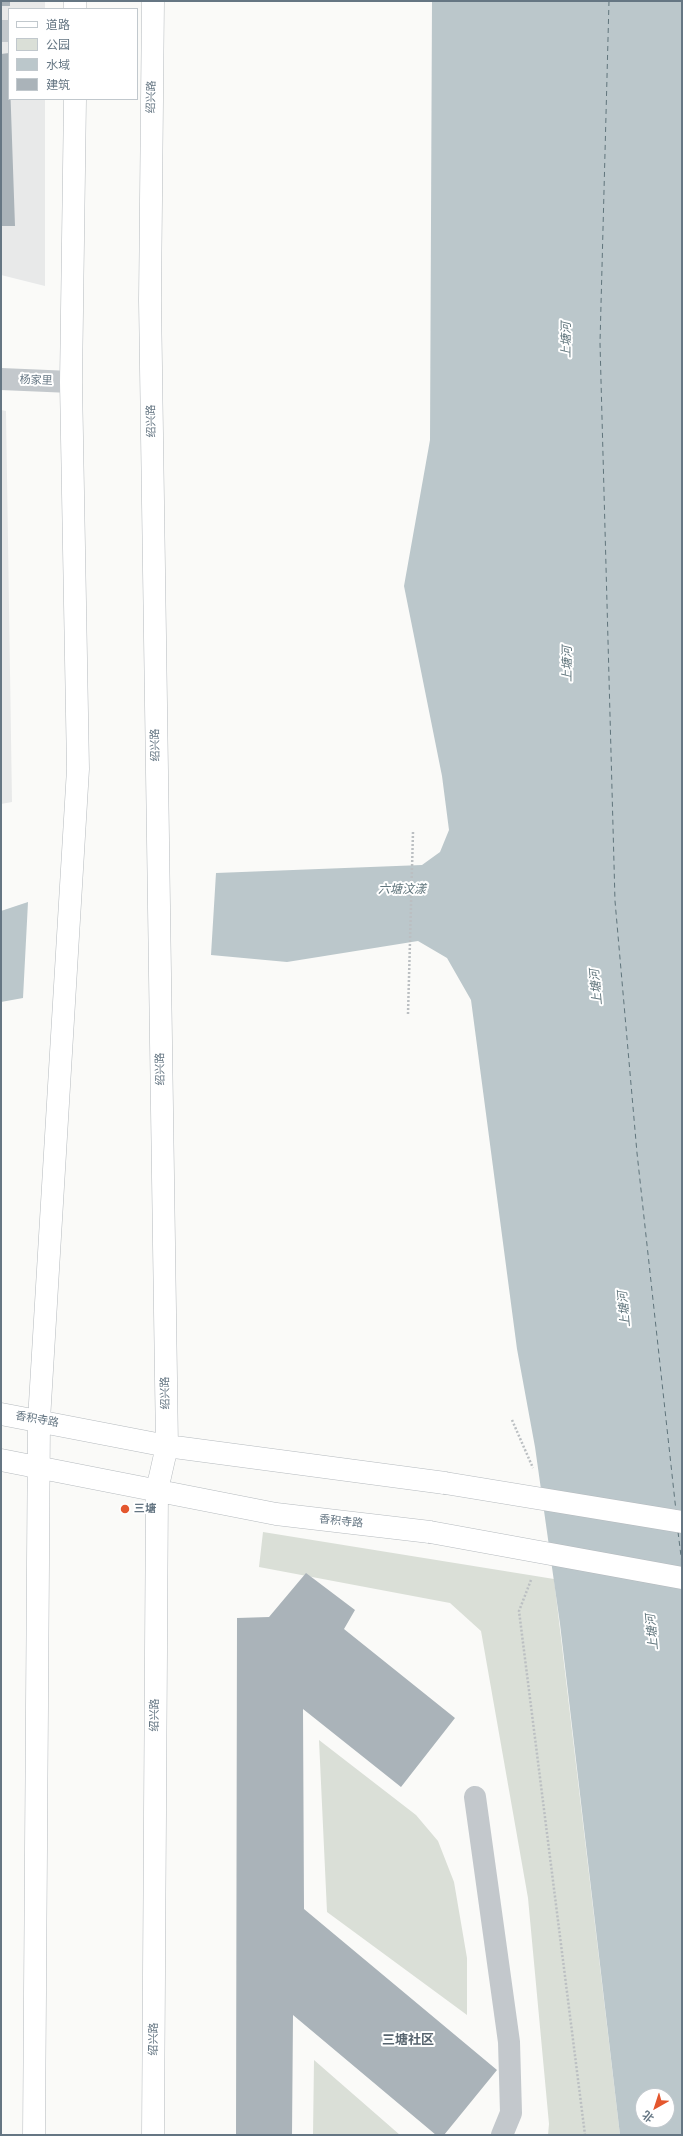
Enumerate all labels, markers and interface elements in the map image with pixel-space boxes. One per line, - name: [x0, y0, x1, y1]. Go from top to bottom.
- legend: [8, 8, 138, 100]
- text: 道路: [46, 16, 70, 34]
- text: 公园: [46, 36, 70, 54]
- text: 水域: [46, 56, 70, 74]
- text: 建筑: [46, 76, 70, 94]
- street label: 绍兴路: [145, 80, 159, 114]
- water label: 上塘河: [560, 322, 574, 358]
- street label: 杨家里: [19, 374, 53, 388]
- street label: 绍兴路: [145, 404, 159, 438]
- water label: 上塘河: [561, 646, 575, 682]
- street label: 绍兴路: [149, 728, 163, 762]
- water label: 六塘汶漾: [378, 883, 426, 897]
- water label: 上塘河: [588, 968, 606, 1006]
- street label: 绍兴路: [154, 1052, 168, 1086]
- water label: 上塘河: [616, 1290, 634, 1328]
- street label: 绍兴路: [159, 1376, 173, 1410]
- street label: 香积寺路: [14, 1410, 60, 1430]
- place label: 三塘: [134, 1502, 156, 1516]
- marker: 三塘: [119, 1503, 131, 1515]
- street label: 香积寺路: [318, 1513, 364, 1531]
- water label: 上塘河: [644, 1613, 662, 1651]
- street label: 绍兴路: [148, 1699, 162, 1731]
- street label: 绍兴路: [147, 2023, 161, 2055]
- district label: 三塘社区: [382, 2033, 434, 2049]
- north arrow: [635, 2088, 675, 2128]
- text: 北: [639, 2107, 657, 2126]

